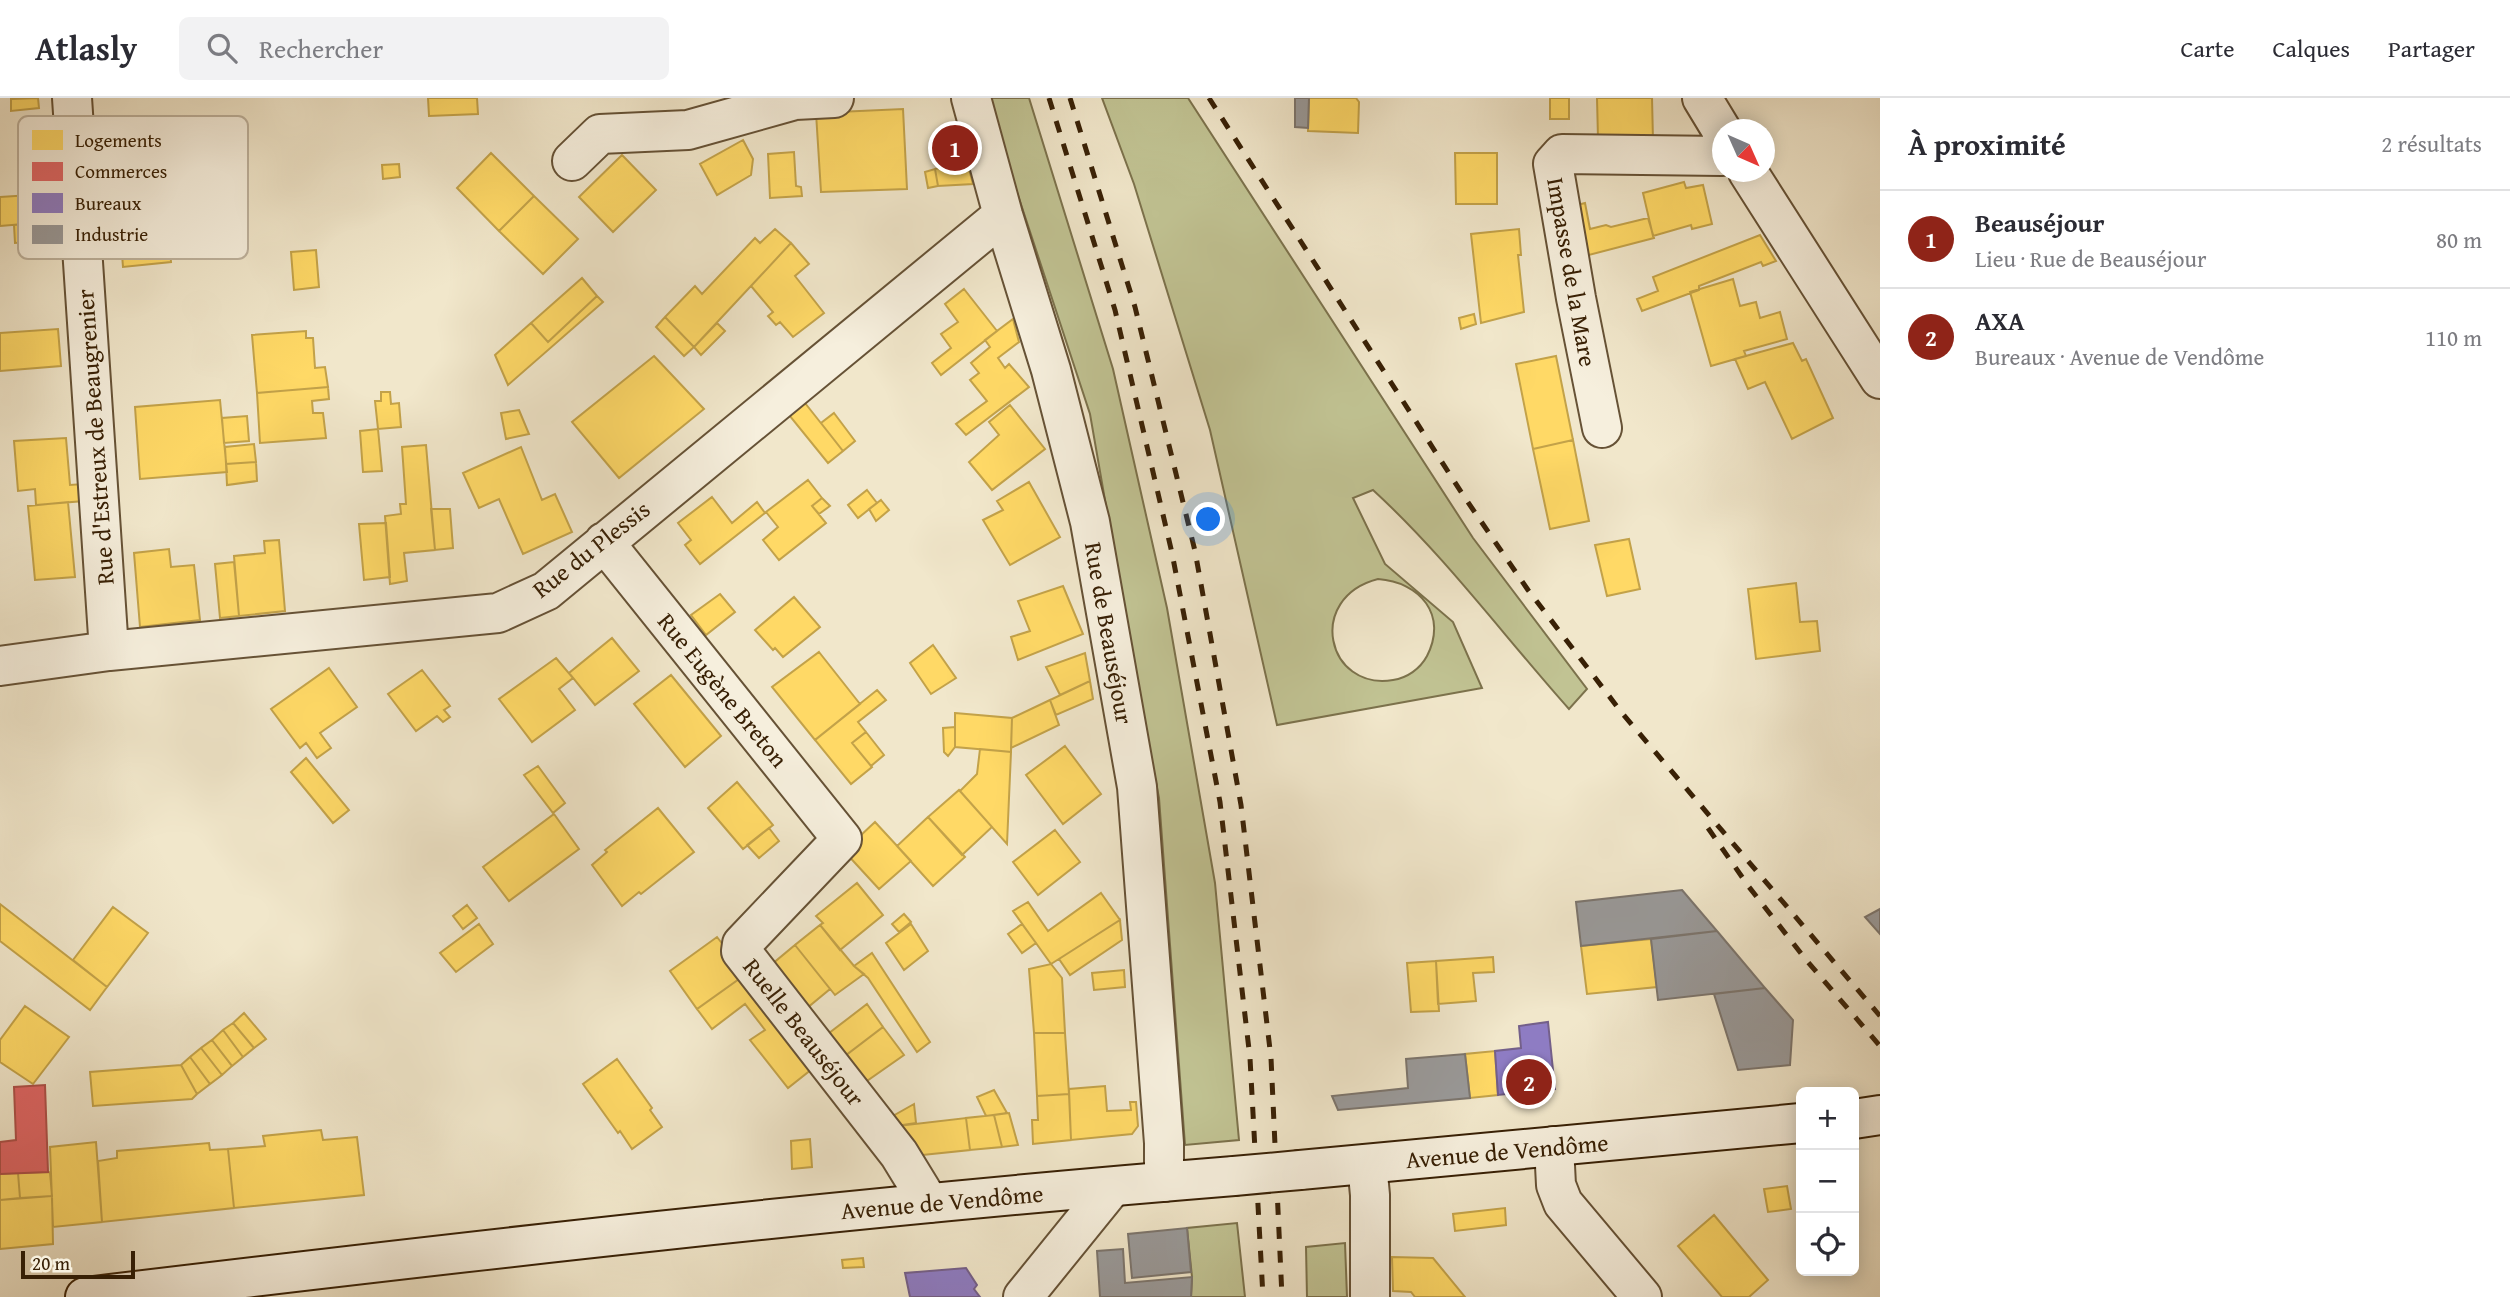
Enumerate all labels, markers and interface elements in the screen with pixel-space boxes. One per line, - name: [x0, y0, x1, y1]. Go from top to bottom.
- search box: [179, 17, 669, 80]
- text: Atlasly: [35, 24, 137, 72]
- icon: search: [203, 29, 241, 67]
- text: Rechercher: [259, 29, 383, 68]
- text: Carte: [2180, 31, 2234, 66]
- text: Calques: [2272, 31, 2350, 66]
- text: Partager: [2388, 31, 2475, 66]
- legend: [18, 116, 248, 259]
- north arrow: [1712, 119, 1775, 182]
- pin: 1: [932, 122, 978, 174]
- text: À proximité: [1908, 122, 2066, 166]
- text: Logements: [75, 126, 162, 154]
- text: 2 résultats: [2381, 127, 2482, 160]
- text: Commerces: [75, 157, 167, 185]
- street label: Impasse de la Mare: [1538, 175, 1606, 369]
- text: Bureaux: [75, 189, 142, 217]
- text: Beauséjour: [1975, 203, 2104, 242]
- text: Industrie: [75, 220, 148, 248]
- text: 1: [1925, 223, 1937, 256]
- text: 80 m: [2436, 223, 2482, 256]
- text: Lieu · Rue de Beauséjour: [1975, 242, 2206, 275]
- street label: Rue d'Estreux de Beaugrenier: [67, 288, 123, 586]
- text: AXA: [1975, 301, 2025, 340]
- text: 2: [1925, 321, 1937, 354]
- text: 110 m: [2425, 321, 2482, 354]
- text: Bureaux · Avenue de Vendôme: [1975, 340, 2264, 373]
- street label: Rue du Plessis: [525, 492, 657, 606]
- your location: [1191, 502, 1225, 536]
- street label: Rue de Beauséjour: [1076, 539, 1142, 727]
- street label: Rue Eugène Breton: [650, 605, 797, 775]
- street label: Ruelle Beauséjour: [735, 950, 873, 1114]
- pin: 2: [1506, 1056, 1552, 1108]
- map controls: [1796, 1087, 1859, 1276]
- button: +: [1796, 1087, 1859, 1150]
- street label: Avenue de Vendôme: [1404, 1125, 1610, 1177]
- button: −: [1796, 1150, 1859, 1213]
- street label: Avenue de Vendôme: [839, 1176, 1045, 1228]
- button: locate: [1796, 1213, 1859, 1276]
- scale bar: [21, 1248, 135, 1280]
- text: 20 m: [32, 1249, 70, 1277]

